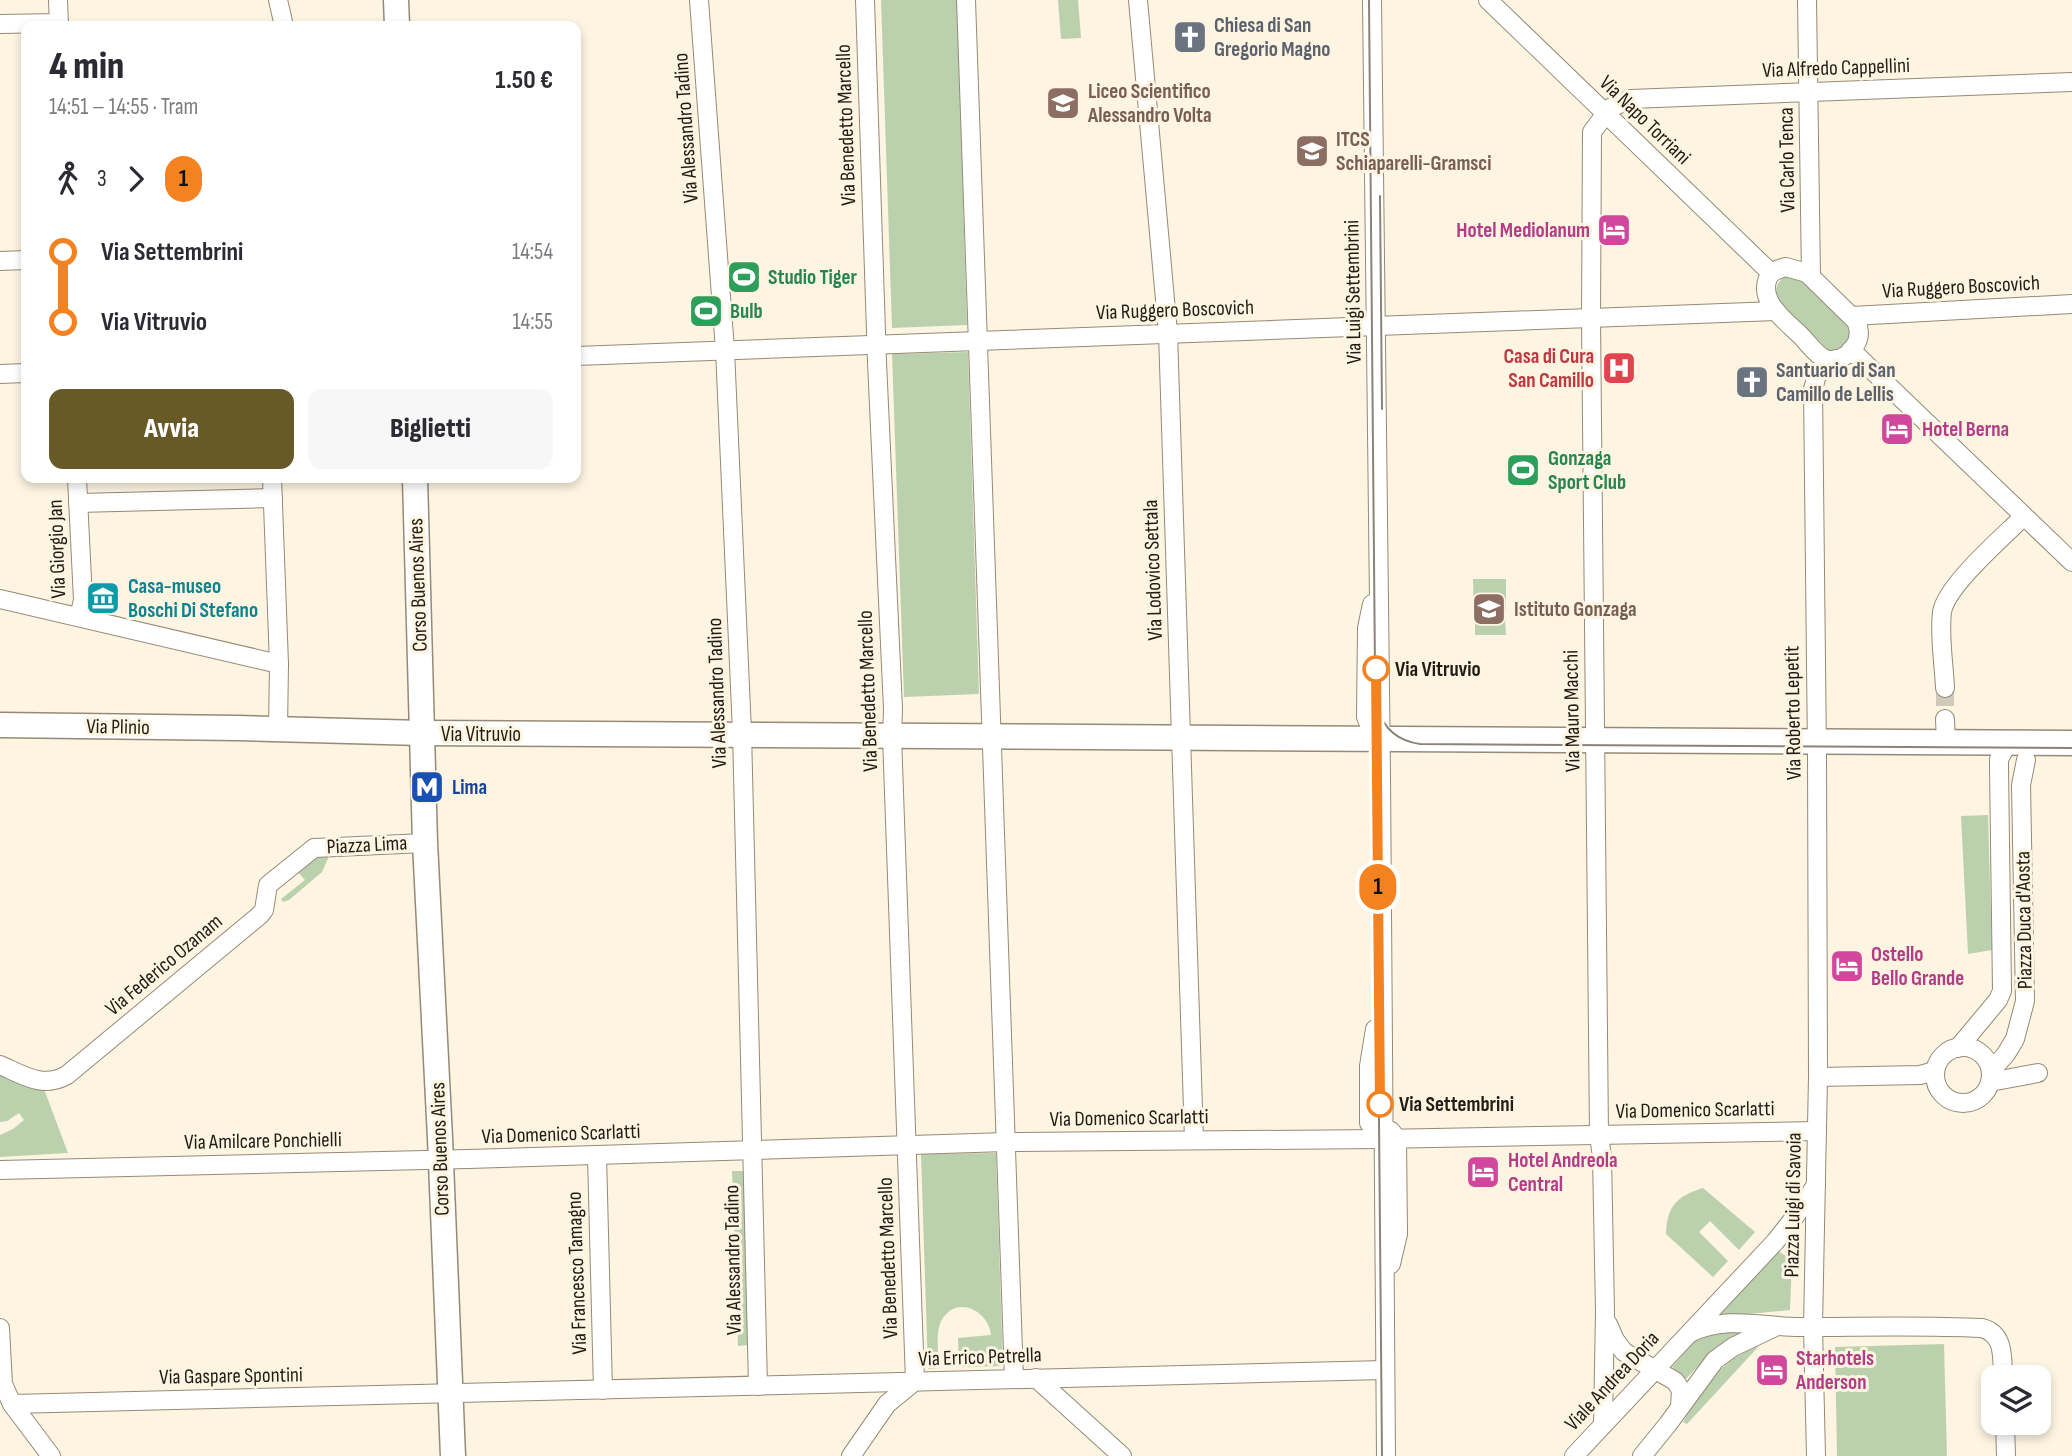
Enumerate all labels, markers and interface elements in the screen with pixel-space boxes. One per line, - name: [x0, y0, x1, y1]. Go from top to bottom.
- place label: Chiesa di San Gregorio Magno: [1214, 13, 1331, 62]
- church icon: Chiesa di San Gregorio Magno: [1171, 18, 1209, 56]
- text: 4 min: [49, 44, 124, 89]
- street label: Via Benedetto Marcello: [831, 44, 861, 206]
- street label: Via Alessandro Tadino: [668, 52, 704, 204]
- street label: Via Alfredo Cappellini: [1762, 53, 1910, 83]
- text: 1.50 €: [495, 65, 553, 96]
- street label: Via Napo Torriani: [1594, 70, 1696, 170]
- place label: Liceo Scientifico Alessandro Volta: [1087, 79, 1212, 128]
- school or university icon: Liceo Scientifico Alessandro Volta: [1044, 84, 1082, 122]
- text: 14:51 – 14:55 · Tram: [49, 93, 198, 121]
- street label: Via Carlo Tenca: [1774, 107, 1800, 213]
- place label: ITCS Schiaparelli-Gramsci: [1336, 127, 1492, 176]
- school or university icon: ITCS Schiaparelli-Gramsci: [1293, 132, 1331, 170]
- icon: walk: [49, 160, 87, 198]
- icon: forward: [117, 160, 155, 198]
- text: 1: [179, 164, 188, 193]
- text: 3: [97, 165, 107, 193]
- hotel icon: Hotel Mediolanum: [1595, 211, 1633, 249]
- place label: Hotel Mediolanum: [1456, 218, 1590, 243]
- street label: Via Luigi Settembrini: [1339, 220, 1367, 364]
- text: Via Settembrini: [101, 237, 243, 268]
- text: 14:54: [512, 238, 553, 266]
- sports icon: Studio Tiger: [725, 258, 763, 296]
- place label: Studio Tiger: [768, 265, 858, 290]
- street label: Via Ruggero Boscovich: [1881, 270, 2041, 304]
- sports icon: Bulb: [687, 292, 725, 330]
- street label: Via Ruggero Boscovich: [1096, 295, 1254, 325]
- place label: Bulb: [730, 299, 763, 324]
- text: Via Vitruvio: [101, 307, 207, 338]
- text: 14:55: [513, 308, 553, 336]
- place label: Casa di Cura San Camillo: [1504, 344, 1594, 393]
- hospital icon: Casa di Cura San Camillo: [1600, 349, 1638, 387]
- place label: Santuario di San Camillo de Lellis: [1776, 358, 1896, 407]
- church icon: Santuario di San Camillo de Lellis: [1733, 363, 1771, 401]
- button: Avvia: [49, 389, 294, 469]
- button: Biglietti: [308, 389, 553, 469]
- hotel icon: Hotel Berna: [1878, 410, 1916, 448]
- place label: Hotel Berna: [1922, 417, 2009, 442]
- place label: Gonzaga Sport Club: [1548, 446, 1626, 495]
- sports icon: Gonzaga Sport Club: [1504, 451, 1542, 489]
- street label: Via Giorgio Jan: [43, 499, 71, 599]
- street label: Via Lodovico Settala: [1138, 499, 1168, 641]
- street label: Corso Buenos Aires: [403, 518, 433, 652]
- place label: Casa-museo Boschi Di Stefano: [128, 574, 258, 623]
- museum icon: Casa-museo Boschi Di Stefano: [84, 579, 122, 617]
- school or university icon: Istituto Gonzaga: [1470, 590, 1508, 628]
- place label: Istituto Gonzaga: [1514, 597, 1637, 622]
- street label: Via Benedetto Marcello: [853, 610, 883, 772]
- street label: Via Alessandro Tadino: [702, 617, 732, 769]
- street label: Via Roberto Lepetit: [1779, 646, 1807, 780]
- street label: Via Mauro Macchi: [1558, 650, 1586, 772]
- marker: Via Vitruvio: [1363, 656, 1389, 682]
- place label: Via Vitruvio: [1395, 657, 1481, 682]
- street label: Via Plinio: [86, 714, 150, 740]
- street label: Via Vitruvio: [441, 722, 521, 747]
- metro station icon: Lima: [408, 768, 446, 806]
- place label: Lima: [452, 775, 487, 800]
- street label: Piazza Lima: [326, 830, 408, 860]
- street label: Piazza Duca d'Aosta: [2010, 851, 2038, 989]
- line badge: 1: [1355, 864, 1401, 910]
- text: 1: [1373, 872, 1383, 901]
- street label: Via Federico Ozanam: [100, 909, 228, 1021]
- place label: Ostello Bello Grande: [1871, 942, 1964, 991]
- hotel icon: Ostello Bello Grande: [1828, 947, 1866, 985]
- street label: Corso Buenos Aires: [425, 1082, 455, 1216]
- marker: Via Settembrini: [1367, 1091, 1393, 1117]
- place label: Via Settembrini: [1399, 1092, 1514, 1117]
- street label: Via Domenico Scarlatti: [1615, 1096, 1775, 1124]
- street label: Via Domenico Scarlatti: [1049, 1104, 1209, 1132]
- street label: Via Domenico Scarlatti: [481, 1119, 641, 1149]
- street label: Via Amilcare Ponchielli: [184, 1127, 342, 1155]
- street label: Piazza Luigi di Savoia: [1779, 1132, 1807, 1278]
- place label: Hotel Andreola Central: [1508, 1148, 1618, 1197]
- hotel icon: Hotel Andreola Central: [1464, 1153, 1502, 1191]
- street label: Via Benedetto Marcello: [873, 1177, 903, 1339]
- street label: Via Alessandro Tadino: [719, 1185, 747, 1335]
- street label: Via Francesco Tamagno: [562, 1191, 592, 1355]
- street label: Viale Andrea Doria: [1560, 1326, 1664, 1436]
- street label: Via Errico Petrella: [918, 1342, 1042, 1372]
- place label: Starhotels Anderson: [1795, 1346, 1874, 1395]
- hotel icon: Starhotels Anderson: [1753, 1351, 1791, 1389]
- street label: Via Gaspare Spontini: [159, 1362, 303, 1390]
- map controls: [1981, 1365, 2051, 1435]
- button: layers: [1981, 1365, 2051, 1435]

